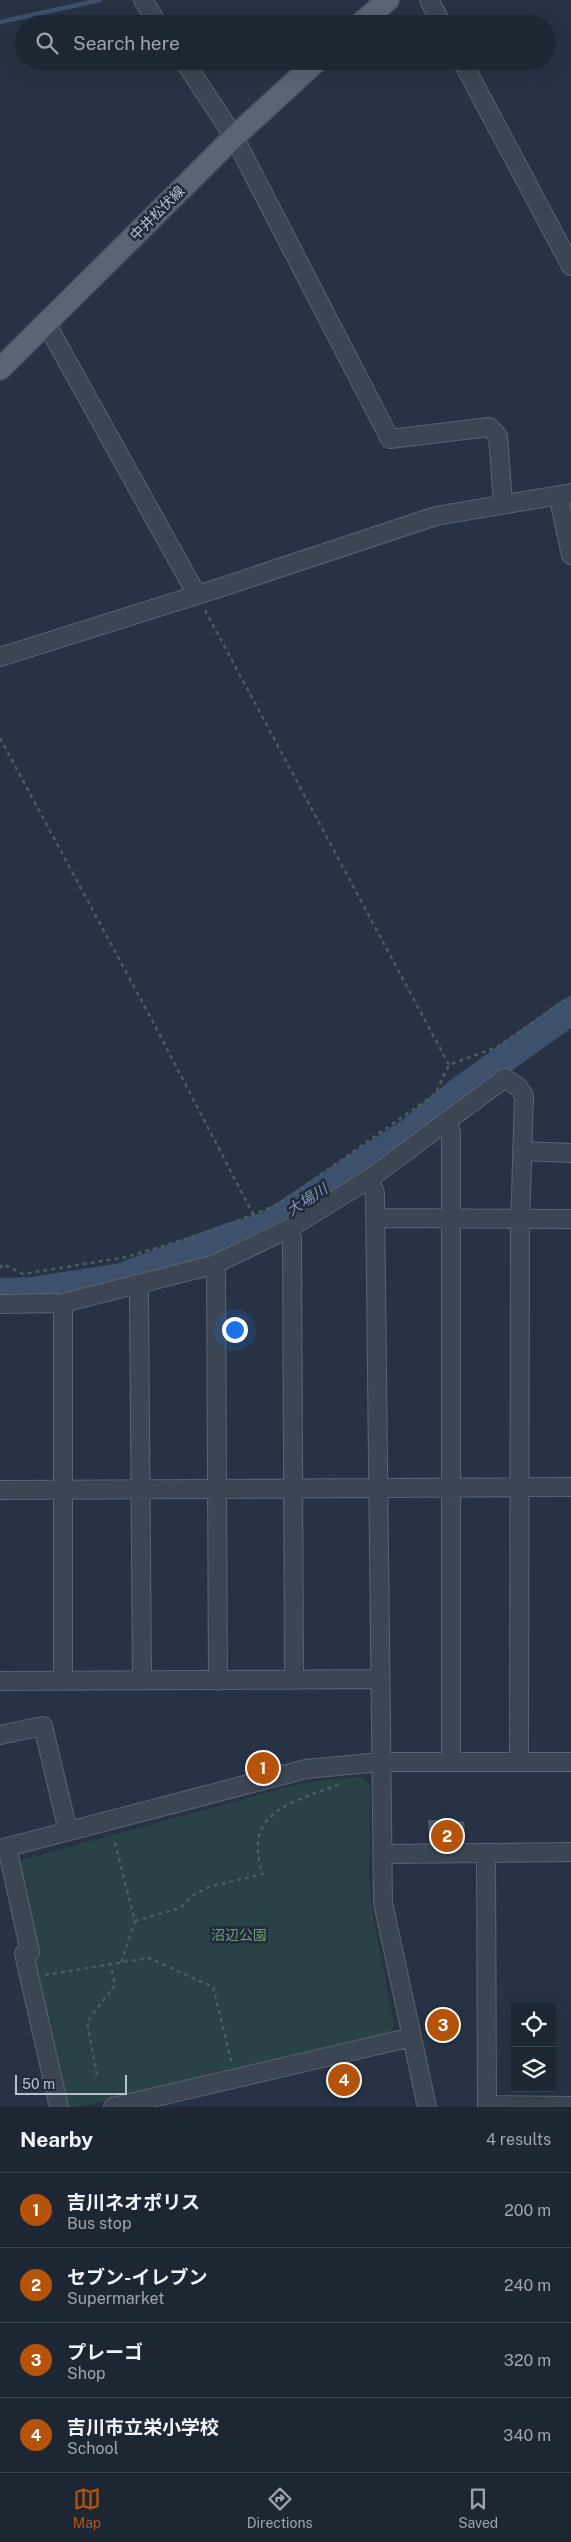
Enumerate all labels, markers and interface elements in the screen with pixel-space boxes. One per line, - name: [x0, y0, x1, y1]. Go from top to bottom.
- search box: [15, 15, 556, 70]
- icon: search: [33, 29, 61, 57]
- text: Search here: [73, 32, 180, 54]
- street label: 中井松伏線: [127, 183, 187, 243]
- water label: 大場川: [283, 1179, 332, 1219]
- your location: [222, 1317, 248, 1343]
- pin: 1: [247, 1749, 279, 1787]
- pin: 2: [431, 1817, 463, 1855]
- park label: 沼辺公園: [211, 1927, 267, 1943]
- map controls: [511, 2002, 556, 2092]
- button: locate: [511, 2002, 556, 2047]
- pin: 3: [427, 2006, 459, 2044]
- button: layers: [511, 2047, 556, 2092]
- pin: 4: [328, 2061, 360, 2099]
- scale bar: [15, 2072, 128, 2095]
- text: 50 m: [22, 2076, 55, 2092]
- text: Nearby: [20, 2127, 93, 2152]
- text: 4 results: [486, 2130, 551, 2149]
- text: 吉川ネオポリス: [67, 2191, 200, 2213]
- text: 1: [33, 2201, 39, 2220]
- text: 200 m: [504, 2201, 551, 2220]
- text: Bus stop: [67, 2214, 131, 2233]
- text: セブン-イレブン: [67, 2266, 207, 2288]
- text: 2: [31, 2276, 41, 2295]
- text: 240 m: [504, 2276, 551, 2295]
- text: Supermarket: [67, 2289, 164, 2308]
- text: プレーゴ: [67, 2341, 143, 2363]
- text: 3: [31, 2351, 41, 2370]
- text: 320 m: [504, 2351, 551, 2370]
- text: Shop: [67, 2364, 106, 2383]
- text: 吉川市立栄小学校: [67, 2416, 219, 2438]
- text: 4: [31, 2426, 41, 2445]
- text: 340 m: [503, 2426, 551, 2445]
- text: School: [67, 2439, 118, 2458]
- tab: Map: [73, 2485, 101, 2531]
- tab: Directions: [247, 2485, 313, 2531]
- tab: Saved: [458, 2485, 498, 2531]

